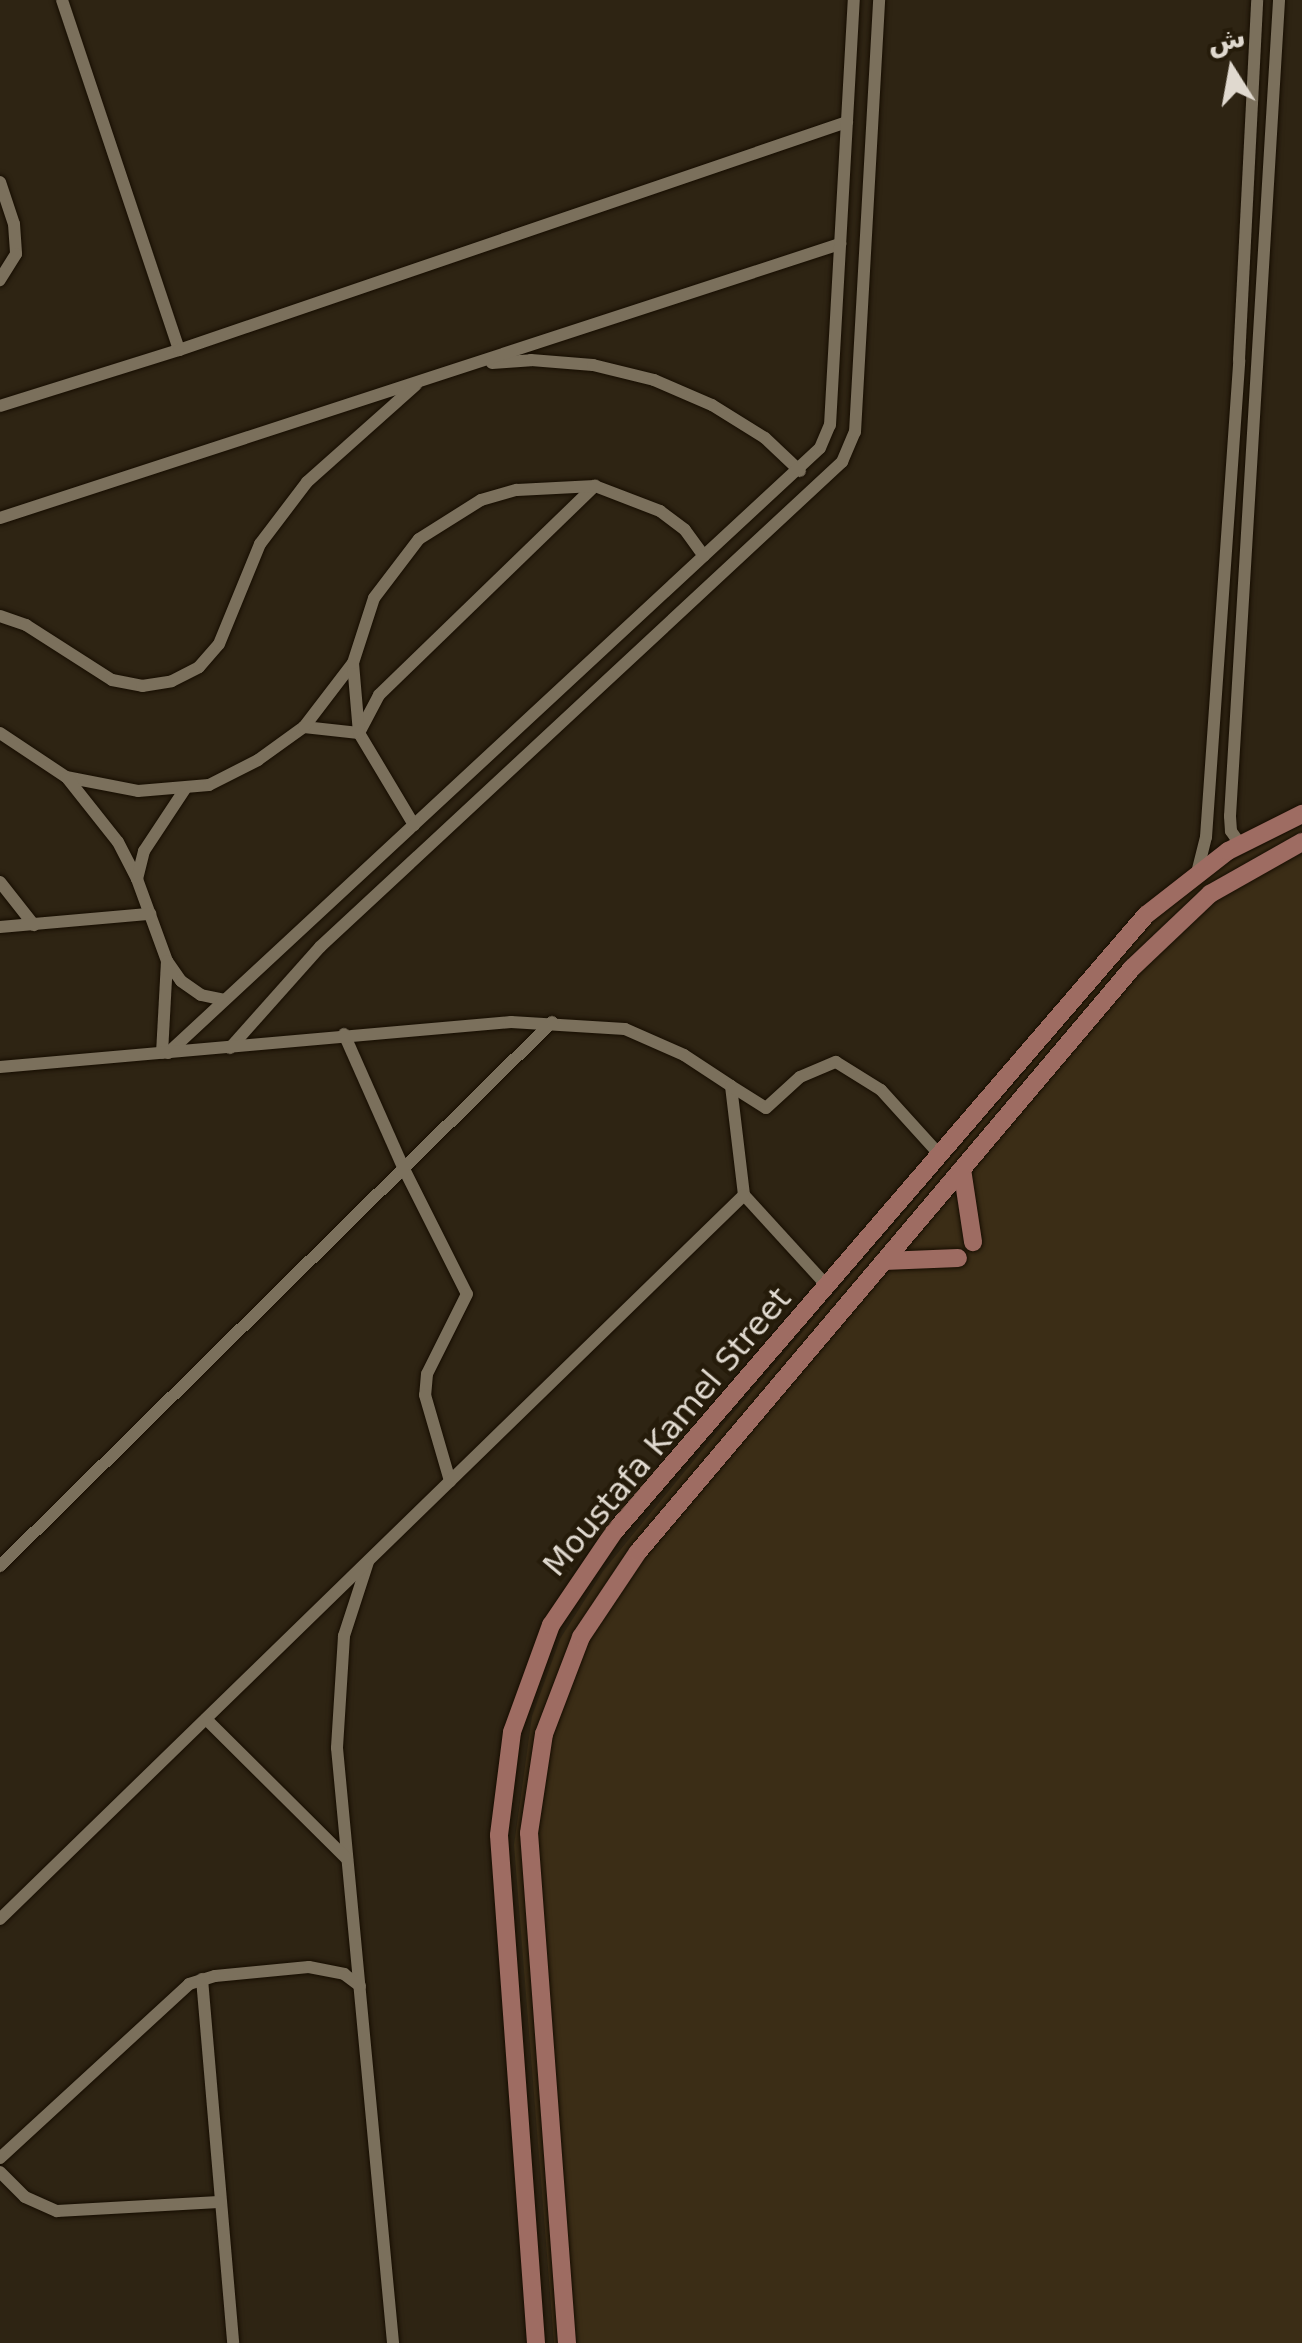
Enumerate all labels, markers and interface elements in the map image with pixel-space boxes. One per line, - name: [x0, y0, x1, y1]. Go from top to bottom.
- north arrow: [1182, 20, 1282, 120]
- text: ش: [1204, 20, 1248, 60]
- street label: Moustafa Kamel Street: [535, 1280, 799, 1584]

